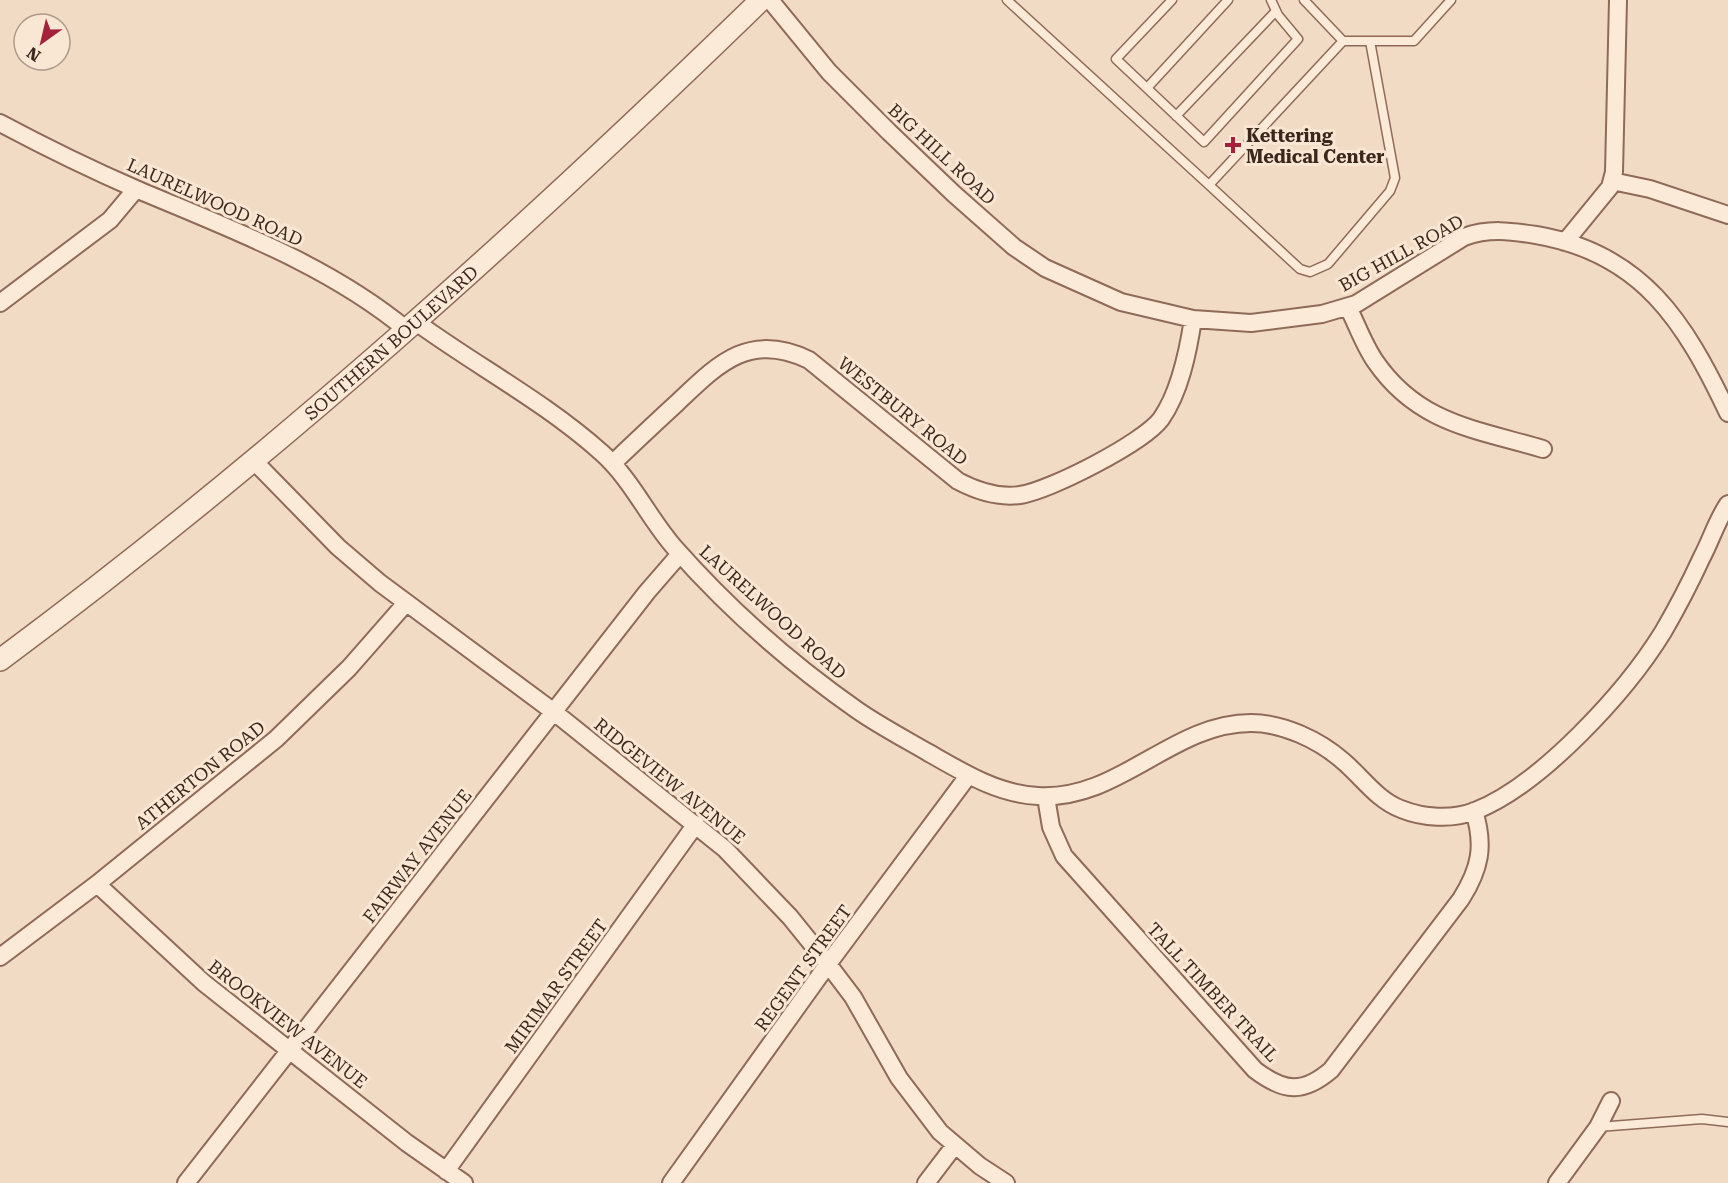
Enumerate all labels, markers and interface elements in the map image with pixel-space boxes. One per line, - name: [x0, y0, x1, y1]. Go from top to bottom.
- north arrow: [12, 12, 72, 72]
- text: N: [23, 43, 44, 65]
- street label: BIG HILL ROAD: [884, 99, 1000, 209]
- place label: Kettering Medical Center: [1246, 125, 1385, 167]
- marker: Kettering Medical Center: [1224, 136, 1242, 154]
- street label: LAURELWOOD ROAD: [124, 154, 306, 250]
- street label: BIG HILL ROAD: [1335, 210, 1467, 296]
- street label: SOUTHERN BOULEVARD: [300, 261, 482, 424]
- street label: WESTBURY ROAD: [834, 352, 972, 470]
- street label: LAURELWOOD ROAD: [695, 541, 851, 683]
- street label: RIDGEVIEW AVENUE: [590, 714, 750, 848]
- street label: ATHERTON ROAD: [131, 716, 269, 834]
- street label: FAIRWAY AVENUE: [358, 785, 476, 927]
- street label: REGENT STREET: [750, 901, 856, 1035]
- street label: MIRIMAR STREET: [500, 915, 612, 1057]
- street label: TALL TIMBER TRAIL: [1143, 918, 1283, 1066]
- street label: BROOKVIEW AVENUE: [204, 955, 372, 1093]

